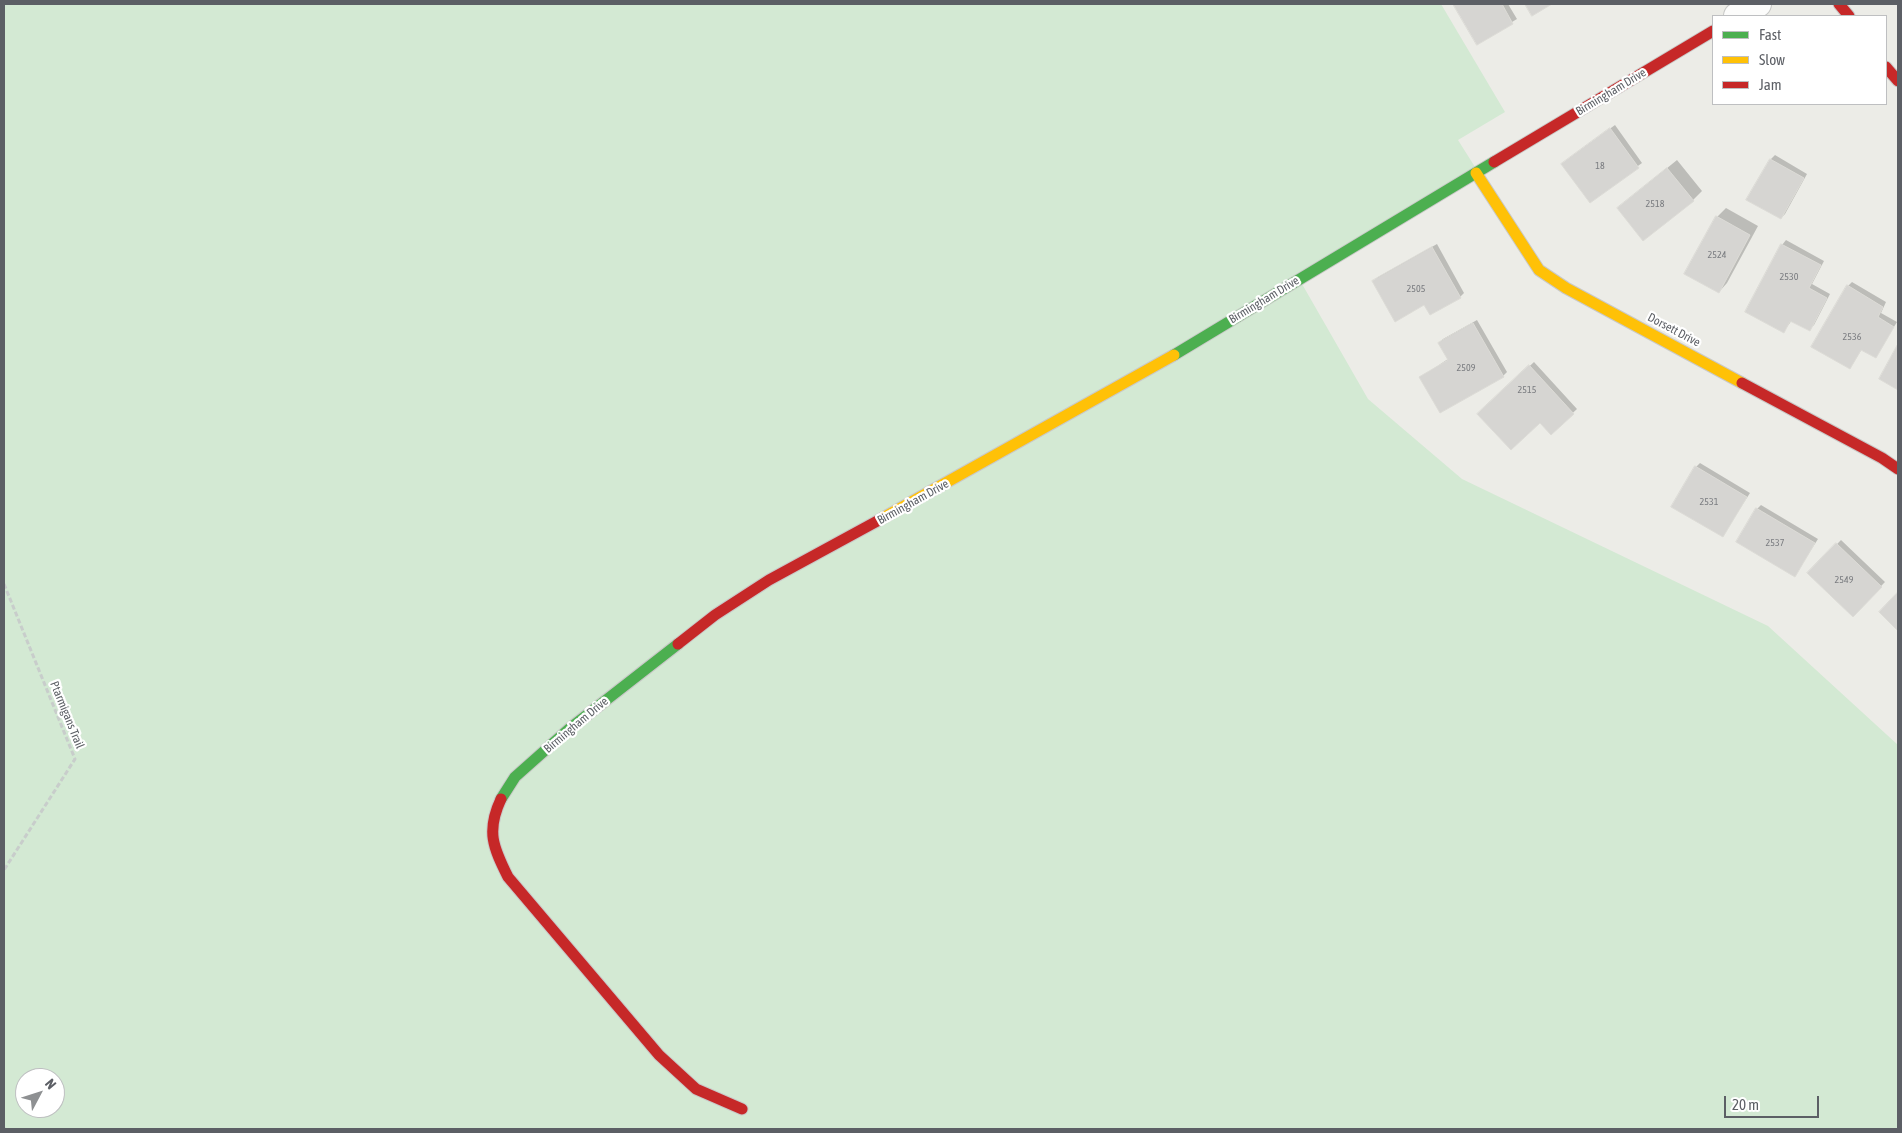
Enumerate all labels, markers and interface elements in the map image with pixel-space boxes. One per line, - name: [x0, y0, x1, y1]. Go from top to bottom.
- legend: [1712, 15, 1887, 105]
- text: Fast: [1759, 26, 1781, 43]
- text: Slow: [1759, 51, 1785, 68]
- street label: Birmingham Drive: [1573, 65, 1649, 119]
- text: Jam: [1759, 76, 1782, 93]
- house number: 18: [1595, 160, 1605, 172]
- house number: 2518: [1646, 198, 1664, 210]
- house number: 2524: [1708, 249, 1726, 261]
- house number: 2530: [1780, 271, 1798, 283]
- street label: Birmingham Drive: [1226, 273, 1302, 327]
- house number: 2505: [1407, 283, 1425, 295]
- street label: Dorsett Drive: [1645, 310, 1703, 350]
- house number: 2536: [1843, 331, 1861, 343]
- house number: 2509: [1457, 362, 1475, 374]
- house number: 2515: [1518, 384, 1536, 396]
- street label: Birmingham Drive: [875, 476, 951, 528]
- house number: 2531: [1700, 496, 1718, 508]
- house number: 2537: [1766, 537, 1784, 549]
- house number: 2549: [1835, 574, 1853, 586]
- street label: Ptarmigans Trail: [47, 679, 87, 751]
- street label: Birmingham Drive: [541, 694, 611, 756]
- north arrow: [15, 1068, 65, 1118]
- text: N: [42, 1076, 60, 1092]
- scale bar: [1727, 1086, 1822, 1118]
- text: 20 m: [1732, 1096, 1759, 1113]

